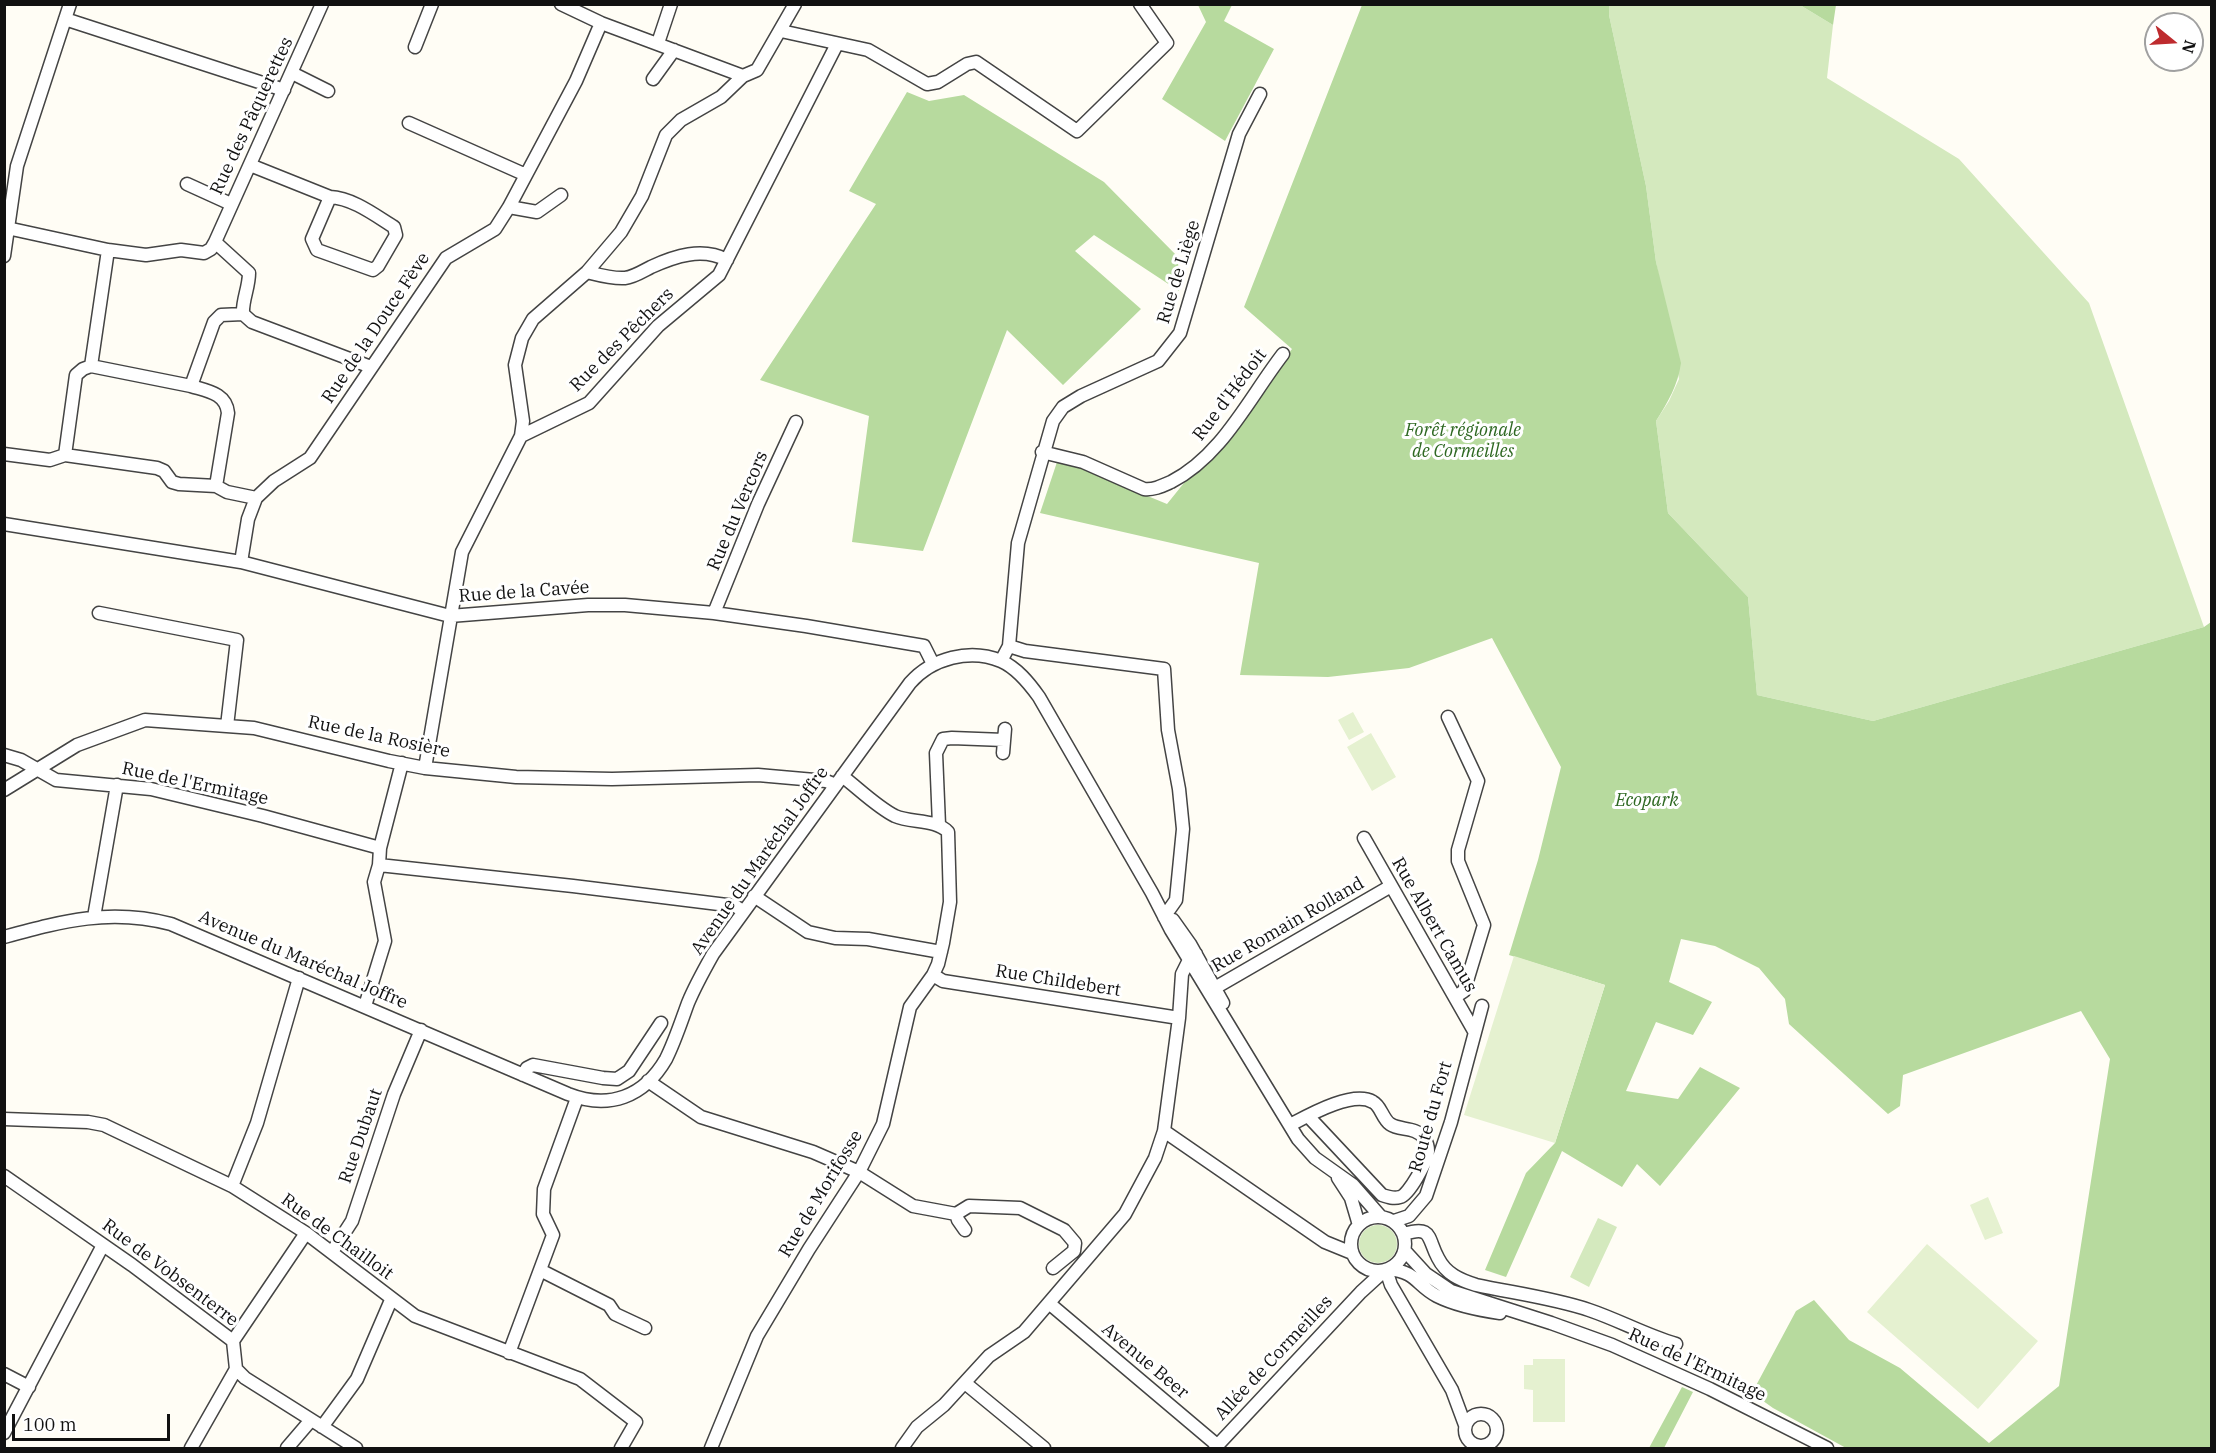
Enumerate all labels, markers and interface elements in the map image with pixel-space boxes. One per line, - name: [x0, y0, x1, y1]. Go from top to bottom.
- north arrow: [2144, 12, 2204, 72]
- street label: Rue des Pâquerettes: [206, 34, 298, 198]
- text: N: [2178, 38, 2201, 56]
- street label: Rue de Liège: [1153, 218, 1205, 326]
- street label: Rue de la Douce Fève: [317, 248, 435, 408]
- street label: Rue des Pêchers: [566, 284, 678, 396]
- street label: Rue d'Hédoit: [1188, 345, 1272, 445]
- park label: Forêt régionale de Cormeilles: [1405, 420, 1521, 462]
- street label: Rue du Vercors: [703, 448, 773, 574]
- street label: Rue de la Cavée: [458, 577, 590, 607]
- street label: Rue de la Rosière: [306, 711, 452, 763]
- street label: Rue de l'Ermitage: [120, 758, 270, 810]
- street label: Avenue du Maréchal Joffre: [687, 763, 833, 959]
- park label: Ecopark: [1615, 790, 1679, 812]
- street label: Rue Albert Camus: [1387, 854, 1481, 996]
- street label: Rue Romain Rolland: [1208, 873, 1368, 977]
- street label: Avenue du Maréchal Joffre: [195, 906, 411, 1014]
- street label: Rue Childebert: [994, 960, 1122, 1002]
- street label: Route du Fort: [1405, 1059, 1457, 1175]
- street label: Rue Dubaut: [335, 1086, 387, 1186]
- street label: Rue de Morifosse: [775, 1126, 867, 1262]
- street label: Rue de Chailloit: [277, 1189, 397, 1285]
- street label: Rue de Vobsenterre: [98, 1215, 242, 1331]
- street label: Allée de Cormeilles: [1211, 1291, 1337, 1425]
- street label: Avenue Beer: [1097, 1318, 1193, 1404]
- street label: Rue de l'Ermitage: [1625, 1324, 1769, 1406]
- scale bar: [15, 1402, 172, 1440]
- text: 100 m: [23, 1413, 77, 1436]

